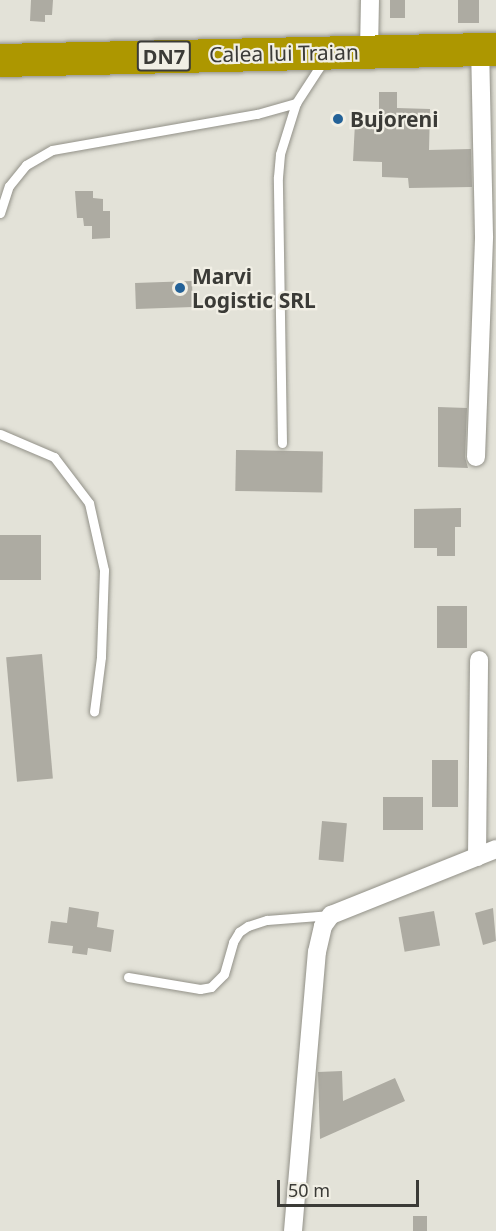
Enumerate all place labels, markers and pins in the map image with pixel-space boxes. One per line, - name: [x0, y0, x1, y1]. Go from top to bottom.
- place label: Bujoreni: [350, 106, 438, 132]
- marker: Bujoreni: [331, 112, 345, 126]
- place label: Marvi Logistic SRL: [192, 263, 316, 313]
- marker: Marvi Logistic SRL: [173, 281, 187, 295]

